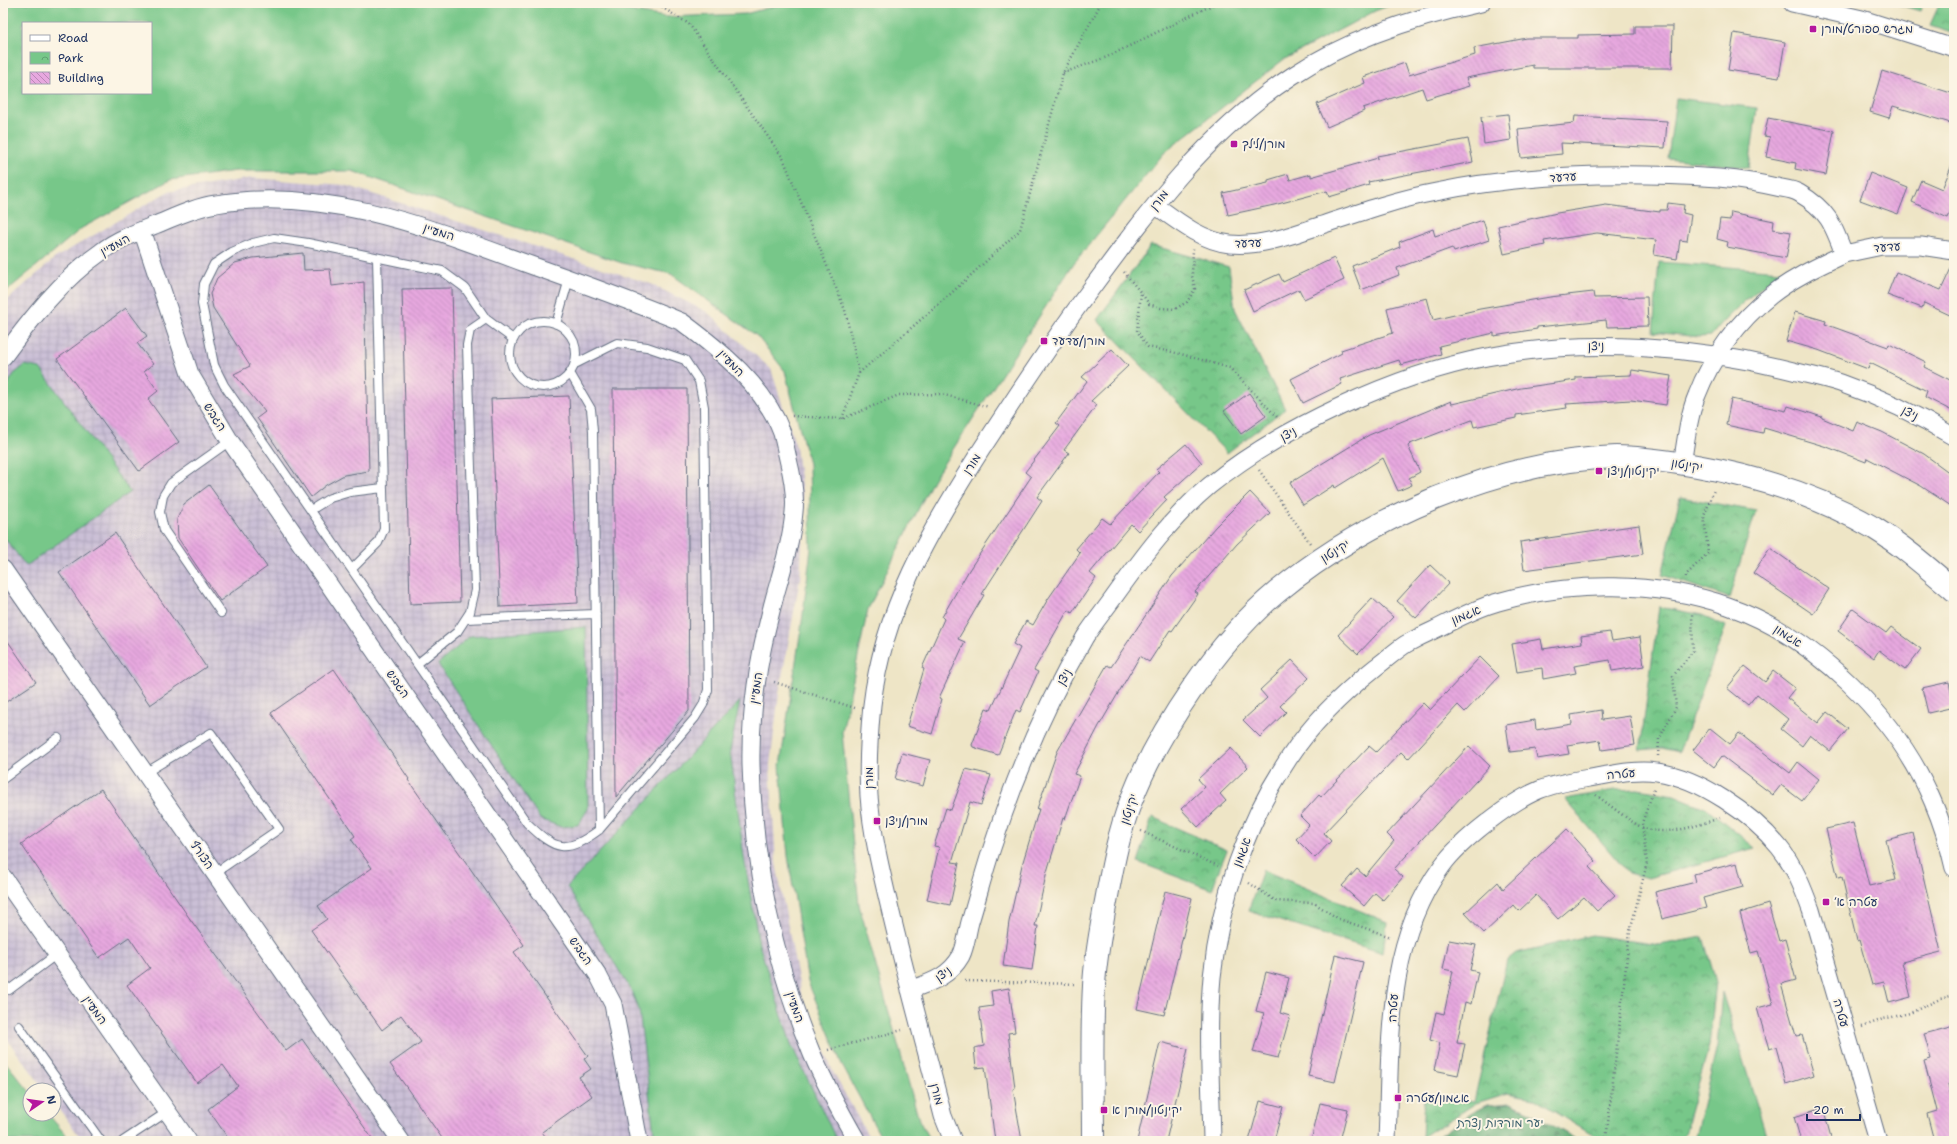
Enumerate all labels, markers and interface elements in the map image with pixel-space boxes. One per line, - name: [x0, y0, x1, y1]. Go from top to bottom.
- place label: מגרש ספורט/מורן: [1821, 21, 1913, 37]
- legend: [22, 22, 152, 94]
- marker: מגרש ספורט/מורן: [1808, 24, 1818, 34]
- text: Road: [58, 30, 89, 46]
- text: Park: [58, 50, 84, 66]
- text: Building: [58, 70, 104, 86]
- place label: מורן/לילך: [1242, 136, 1285, 152]
- marker: מורן/לילך: [1229, 139, 1239, 149]
- street label: עדעד: [1549, 168, 1577, 186]
- street label: מורן: [1146, 186, 1172, 214]
- street label: המעיין: [421, 219, 457, 245]
- street label: המעיין: [97, 230, 133, 260]
- street label: עדעד: [1234, 234, 1262, 252]
- street label: עדעד: [1873, 238, 1901, 256]
- place label: מורן/עדעד: [1052, 333, 1105, 349]
- marker: מורן/עדעד: [1039, 336, 1049, 346]
- street label: ניצן: [1587, 338, 1605, 354]
- street label: המעיין: [714, 346, 748, 380]
- street label: הגביש: [200, 400, 230, 434]
- street label: ניצן: [1899, 402, 1921, 424]
- street label: ניצן: [1277, 423, 1299, 445]
- street label: מורן: [959, 450, 985, 478]
- street label: יקינטון: [1670, 455, 1704, 475]
- place label: יקינטון/ניצן: [1607, 463, 1659, 479]
- marker: יקינטון/ניצן: [1594, 466, 1604, 476]
- street label: יקינטון: [1317, 536, 1353, 566]
- street label: אגמון: [1449, 602, 1484, 628]
- street label: אגמון: [1771, 621, 1805, 651]
- street label: ניצן: [1053, 666, 1075, 688]
- street label: הגביש: [383, 667, 413, 701]
- street label: המעיין: [746, 671, 766, 705]
- street label: עטרה: [1606, 765, 1636, 783]
- street label: מורן: [861, 767, 877, 789]
- street label: יקינטון: [1116, 791, 1142, 827]
- place label: מורן/ניצן: [885, 813, 928, 829]
- marker: מורן/ניצן: [872, 816, 882, 826]
- street label: אגמון: [1229, 835, 1255, 869]
- street label: הצורף: [186, 838, 218, 872]
- place label: עטרה א׳: [1834, 894, 1878, 910]
- marker: עטרה א׳: [1821, 897, 1831, 907]
- street label: הגביש: [566, 934, 596, 968]
- street label: ניצן: [932, 963, 954, 985]
- street label: המעיין: [782, 989, 808, 1025]
- street label: המעיין: [79, 992, 111, 1028]
- street label: עטרה: [1384, 993, 1402, 1023]
- street label: עטרה: [1829, 997, 1853, 1029]
- street label: מורן: [926, 1081, 948, 1107]
- north arrow: [22, 1082, 62, 1122]
- place label: אגמון/עטרה: [1406, 1090, 1470, 1106]
- marker: אגמון/עטרה: [1393, 1093, 1403, 1103]
- text: N: [43, 1094, 60, 1106]
- scale bar: [1807, 1096, 1860, 1122]
- place label: יקינטון/מורן א: [1112, 1102, 1182, 1118]
- text: 20 m: [1813, 1102, 1844, 1118]
- marker: יקינטון/מורן א: [1099, 1105, 1109, 1115]
- park label: יער מורדות נצרת: [1456, 1115, 1543, 1131]

